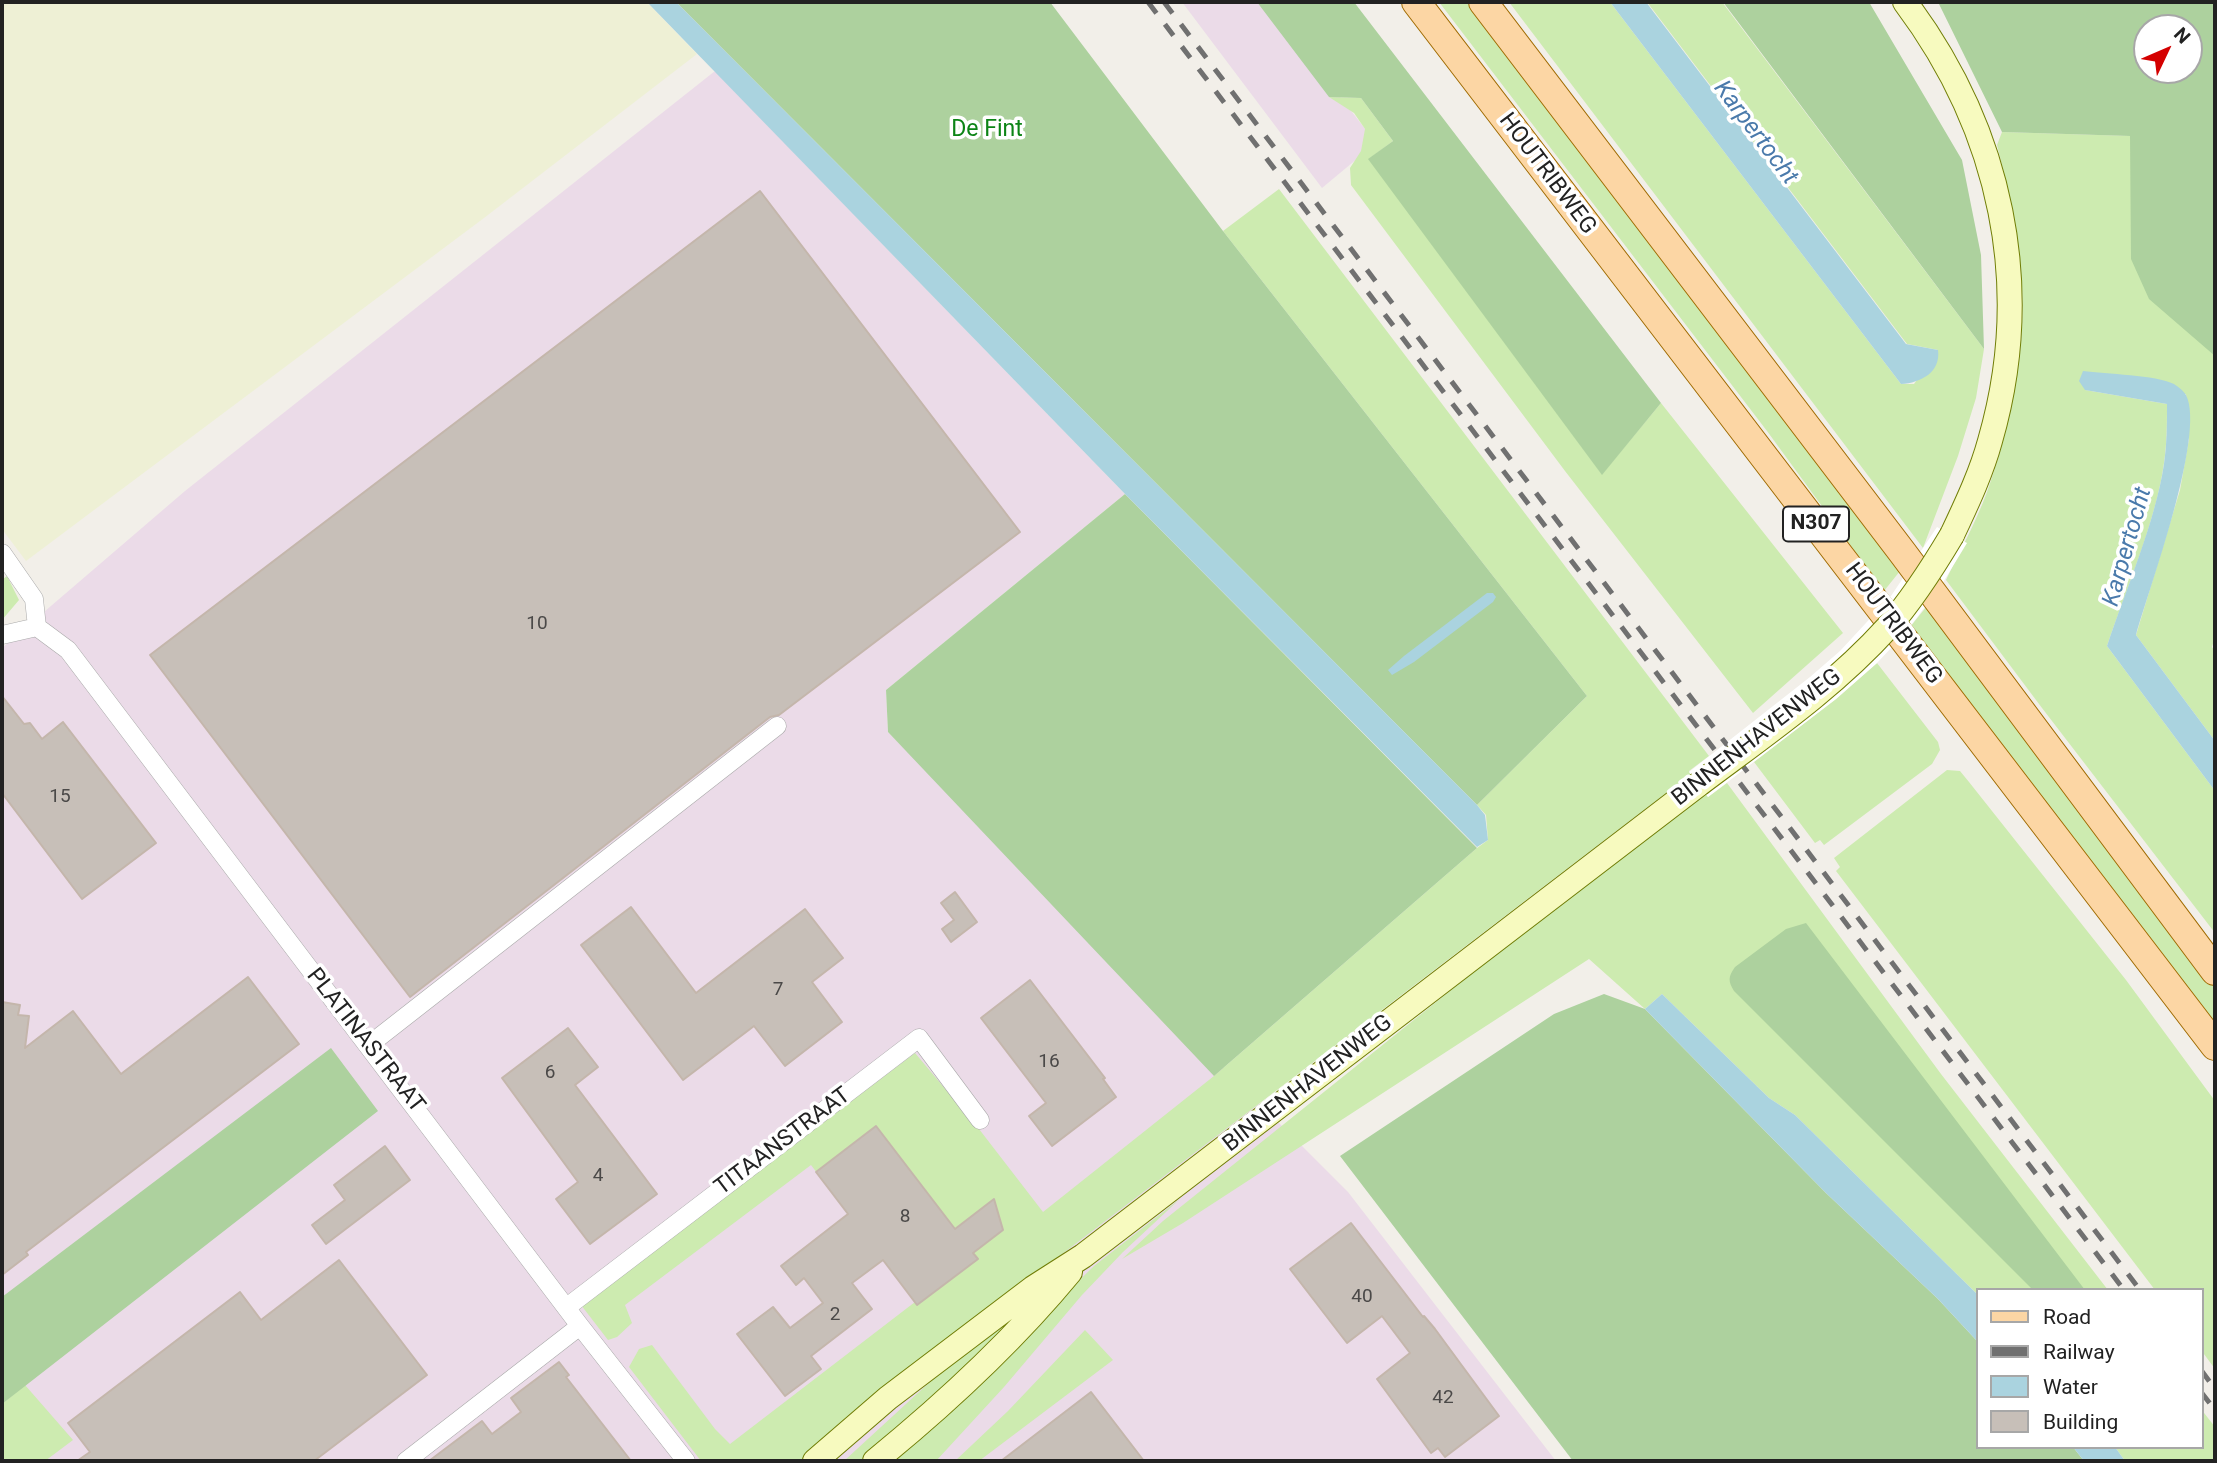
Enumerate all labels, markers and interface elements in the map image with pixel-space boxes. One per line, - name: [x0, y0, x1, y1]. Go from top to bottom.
- north arrow: [2133, 14, 2203, 84]
- text: N: [2169, 23, 2195, 48]
- water label: Karpertocht: [1707, 75, 1803, 191]
- street label: HOUTRIBWEG: [1492, 108, 1602, 240]
- park label: De Fint: [951, 116, 1023, 144]
- water label: Karpertocht: [2097, 484, 2159, 610]
- road number: N307: [1783, 506, 1849, 542]
- street label: HOUTRIBWEG: [1838, 558, 1948, 690]
- house number: 10: [526, 613, 548, 635]
- street label: BINNENHAVENWEG: [1667, 663, 1847, 813]
- house number: 15: [49, 786, 71, 808]
- street label: PLATINASTRAAT: [300, 963, 430, 1119]
- house number: 7: [773, 979, 783, 1001]
- street label: BINNENHAVENWEG: [1218, 1009, 1398, 1159]
- house number: 16: [1038, 1051, 1060, 1073]
- house number: 6: [545, 1062, 555, 1084]
- street label: TITAANSTRAAT: [710, 1082, 856, 1202]
- house number: 4: [593, 1165, 603, 1187]
- house number: 8: [900, 1206, 910, 1228]
- house number: 40: [1351, 1286, 1373, 1308]
- legend: [1976, 1288, 2203, 1449]
- house number: 2: [830, 1304, 840, 1326]
- text: Road: [2043, 1305, 2091, 1329]
- text: Railway: [2043, 1340, 2115, 1364]
- text: Water: [2043, 1375, 2098, 1399]
- house number: 42: [1432, 1387, 1454, 1409]
- text: Building: [2043, 1410, 2118, 1434]

